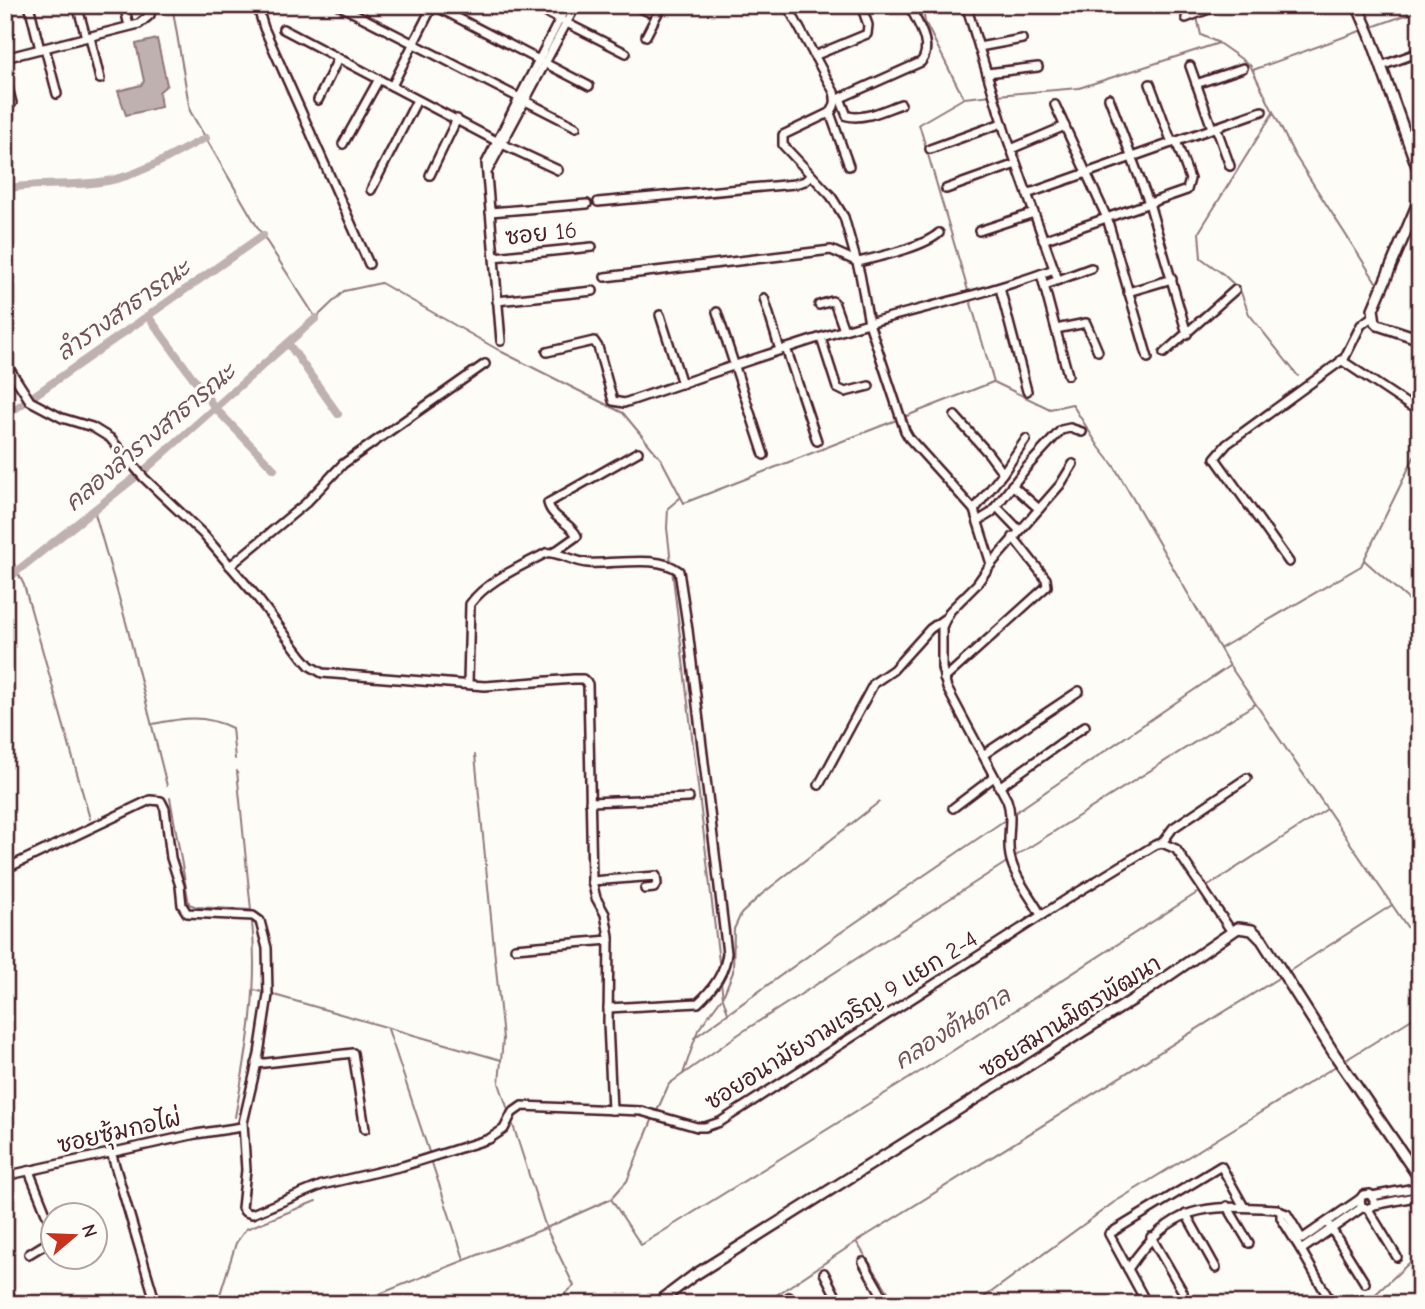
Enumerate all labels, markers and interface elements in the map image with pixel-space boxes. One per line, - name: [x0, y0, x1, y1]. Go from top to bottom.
- street label: ซอย 16: [504, 216, 578, 251]
- water label: ลำรางสาธารณะ: [50, 251, 197, 366]
- water label: คลองลำรางสาธารณะ: [58, 355, 243, 517]
- street label: ซอยอนามัยงามเจริญ 9 แยก 2-4: [700, 924, 982, 1116]
- street label: ซอยสมานมิตรพัฒนา: [974, 949, 1166, 1083]
- water label: คลองต้นตาล: [888, 980, 1017, 1075]
- street label: ซอยซุ้มกอไผ่: [54, 1101, 184, 1163]
- north arrow: [38, 1200, 108, 1270]
- text: N: [77, 1221, 102, 1240]

